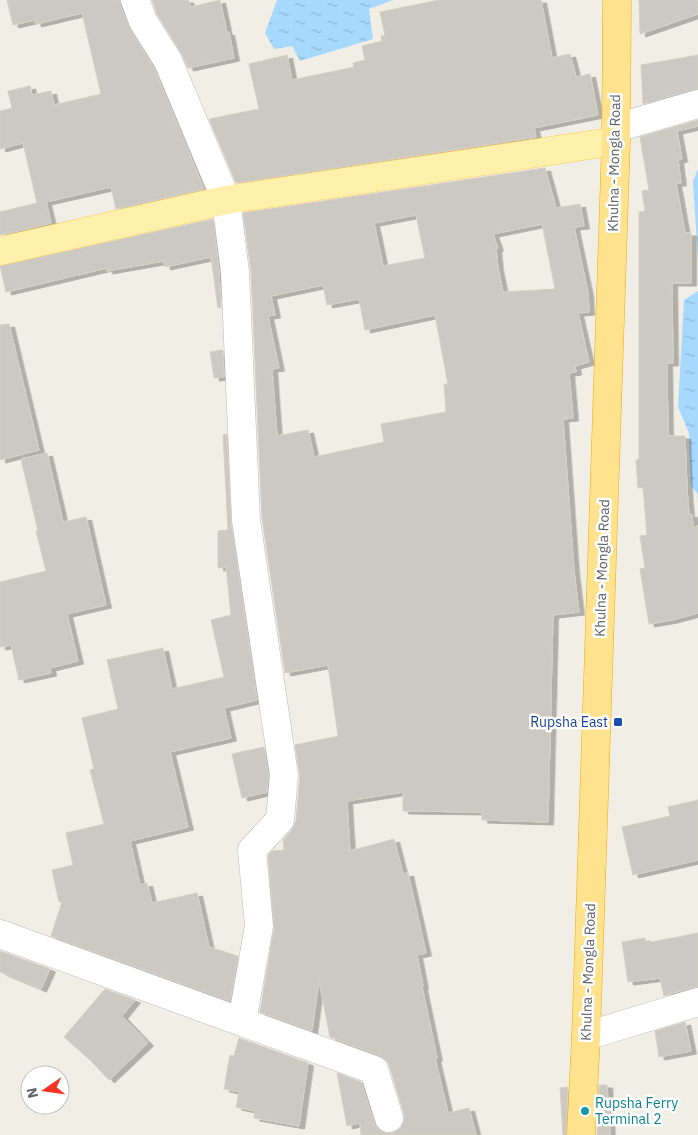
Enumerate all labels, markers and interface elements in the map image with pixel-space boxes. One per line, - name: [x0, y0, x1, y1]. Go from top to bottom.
- street label: Khulna - Mongla Road: [604, 94, 624, 232]
- street label: Khulna - Mongla Road: [591, 499, 613, 637]
- place label: Rupsha East: [530, 713, 608, 731]
- marker: Rupsha East: [612, 716, 624, 728]
- street label: Khulna - Mongla Road: [577, 903, 599, 1041]
- north arrow: [20, 1065, 70, 1115]
- text: N: [22, 1086, 42, 1100]
- place label: Rupsha Ferry Terminal 2: [595, 1094, 678, 1128]
- marker: Rupsha Ferry Terminal 2: [579, 1105, 591, 1117]

